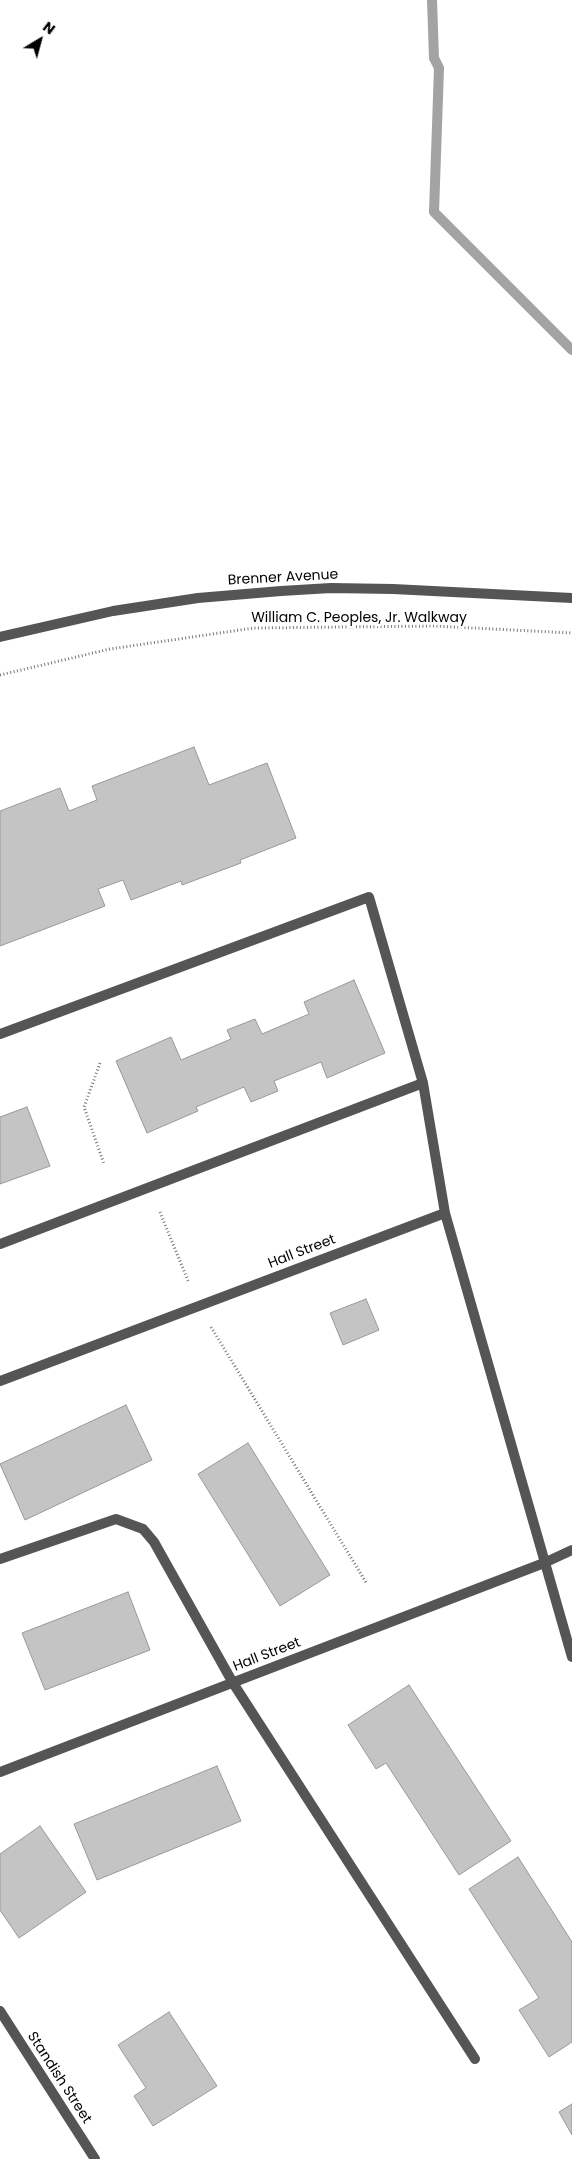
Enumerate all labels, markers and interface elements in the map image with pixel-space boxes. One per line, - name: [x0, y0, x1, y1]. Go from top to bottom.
- north arrow: [15, 15, 65, 65]
- text: N: [39, 17, 59, 39]
- street label: Brenner Avenue: [227, 567, 339, 589]
- street label: William C. Peoples, Jr. Walkway: [251, 610, 467, 626]
- street label: Hall Street: [266, 1231, 338, 1273]
- street label: Hall Street: [231, 1634, 303, 1676]
- street label: Standish Street: [23, 2029, 95, 2127]

